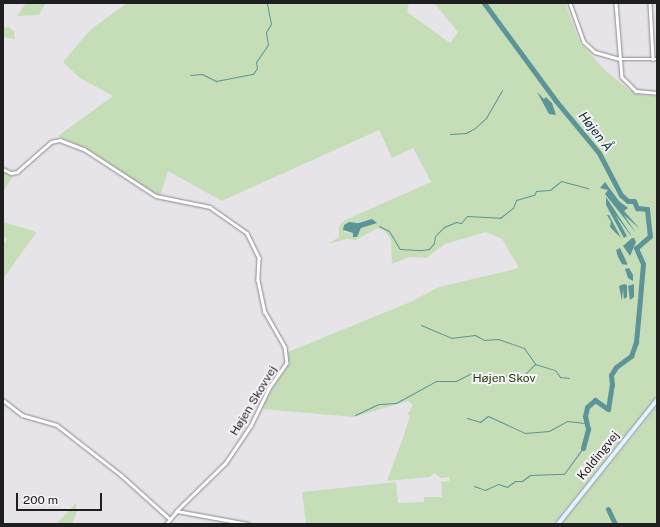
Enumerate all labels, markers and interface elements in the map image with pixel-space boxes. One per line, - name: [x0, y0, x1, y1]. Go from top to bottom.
- water label: Højen Å: [575, 109, 615, 155]
- street label: Højen Skovvej: [227, 363, 281, 439]
- park label: Højen Skov: [472, 372, 536, 386]
- street label: Koldingvej: [575, 429, 623, 483]
- scale bar: [18, 485, 104, 511]
- text: 200 m: [23, 493, 58, 507]

